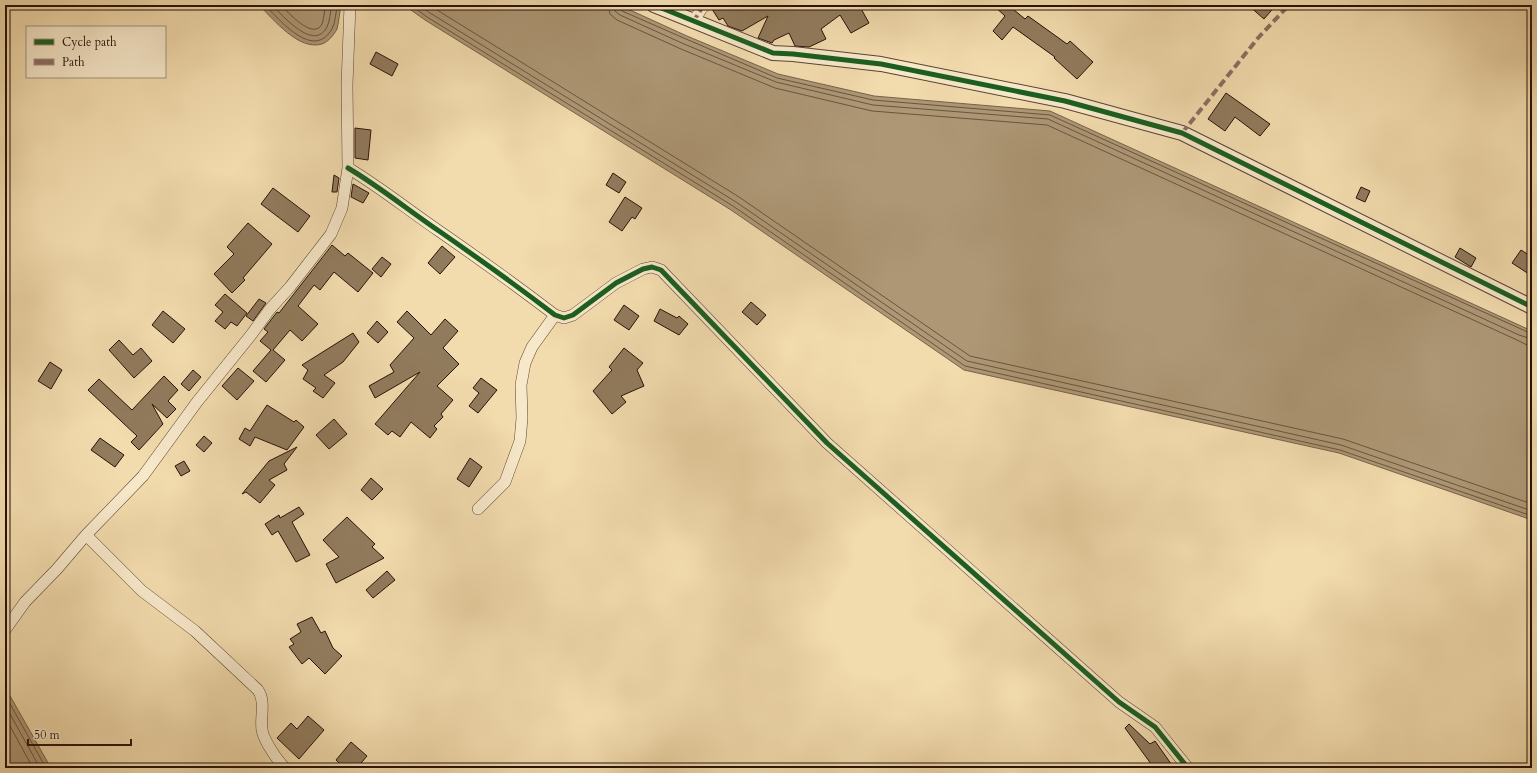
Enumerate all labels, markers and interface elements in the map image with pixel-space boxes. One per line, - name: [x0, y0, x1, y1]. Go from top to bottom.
- legend: [26, 26, 166, 78]
- text: Cycle path: [62, 34, 117, 50]
- text: Path: [62, 54, 85, 70]
- scale bar: [28, 721, 131, 747]
- text: 50 m: [34, 727, 61, 743]

